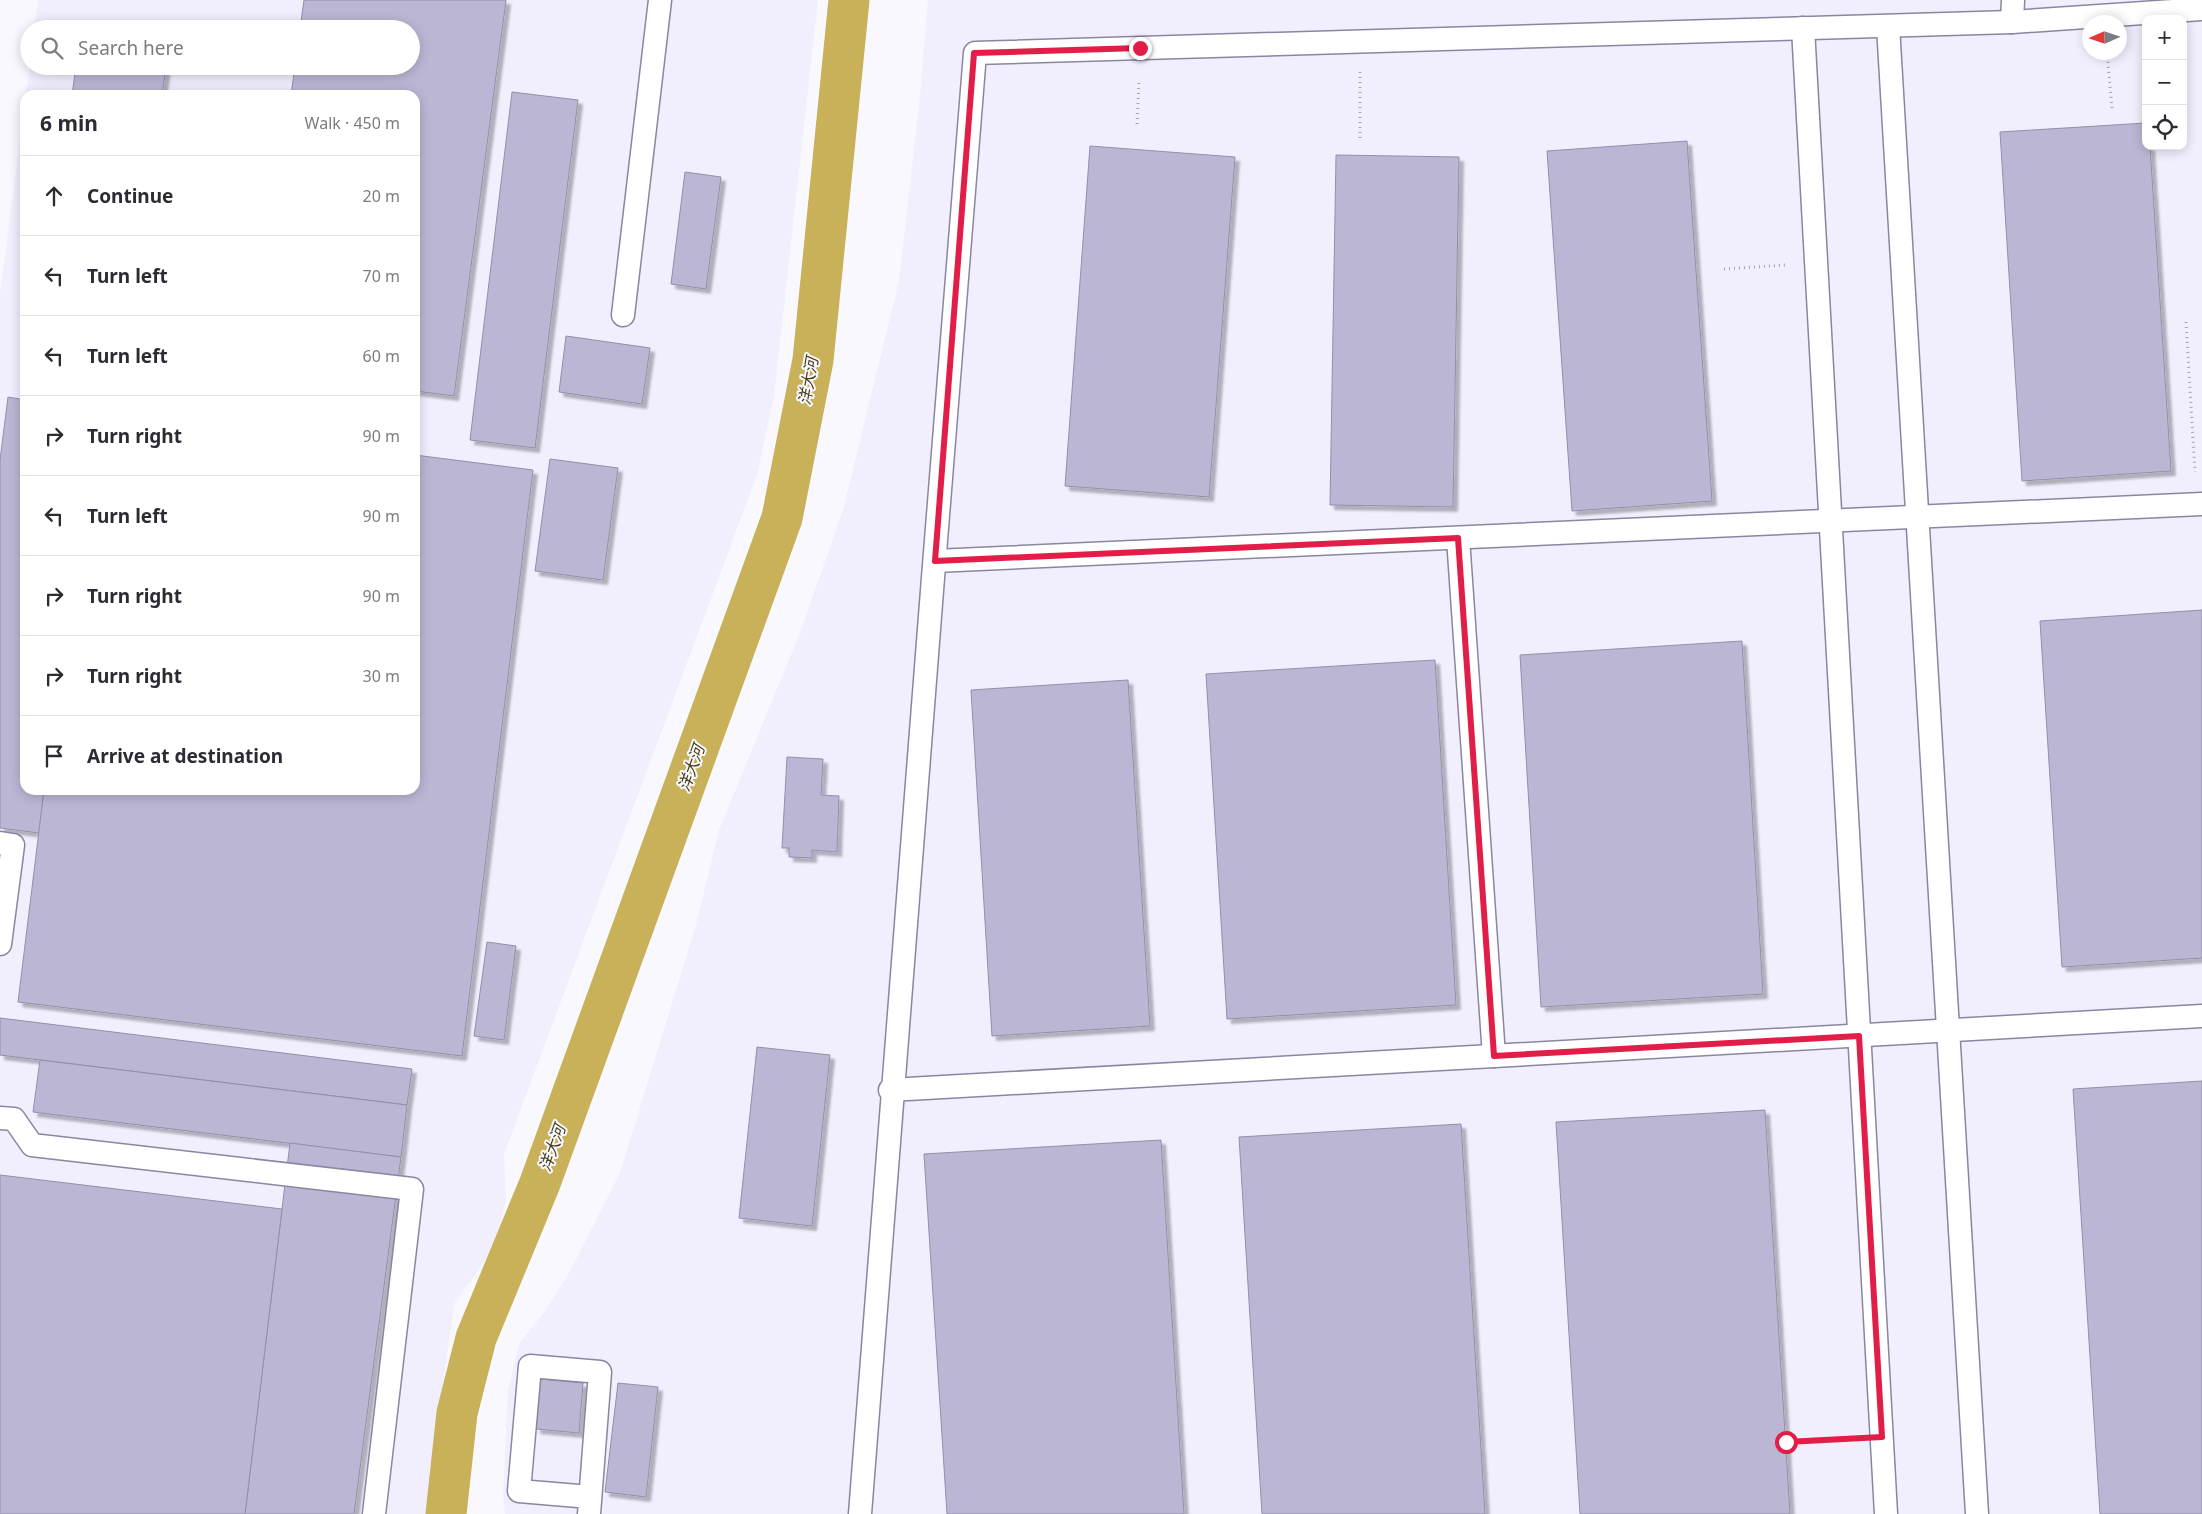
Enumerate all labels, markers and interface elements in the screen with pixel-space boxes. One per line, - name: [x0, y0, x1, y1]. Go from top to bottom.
- north arrow: [2082, 15, 2127, 60]
- map controls: [2142, 15, 2187, 150]
- button: +: [2142, 15, 2187, 60]
- search box: [20, 20, 420, 75]
- icon: search: [38, 34, 66, 62]
- text: Search here: [78, 35, 184, 61]
- route end: [1129, 37, 1152, 60]
- button: −: [2142, 60, 2187, 105]
- button: locate: [2142, 105, 2187, 150]
- text: 6 min: [40, 109, 98, 137]
- text: Walk · 450 m: [305, 112, 400, 134]
- icon: ahead: [40, 182, 68, 210]
- text: Continue: [87, 183, 173, 209]
- text: 20 m: [363, 185, 400, 207]
- icon: left: [40, 262, 68, 290]
- text: Turn left: [87, 263, 168, 289]
- text: 70 m: [363, 265, 400, 287]
- icon: left: [40, 342, 68, 370]
- text: Turn left: [87, 343, 168, 369]
- text: 60 m: [363, 345, 400, 367]
- water label: 洋大河: [793, 353, 824, 407]
- icon: right: [40, 422, 68, 450]
- text: Turn right: [87, 423, 182, 449]
- text: 90 m: [363, 425, 400, 447]
- icon: left: [40, 502, 68, 530]
- text: Turn left: [87, 503, 168, 529]
- text: 90 m: [363, 505, 400, 527]
- icon: right: [40, 582, 68, 610]
- text: Turn right: [87, 583, 182, 609]
- text: 90 m: [363, 585, 400, 607]
- icon: right: [40, 662, 68, 690]
- text: Turn right: [87, 663, 182, 689]
- text: 30 m: [363, 665, 400, 687]
- water label: 洋大河: [672, 739, 711, 794]
- icon: arrive: [40, 742, 68, 770]
- text: Arrive at destination: [87, 743, 283, 769]
- water label: 洋大河: [533, 1119, 572, 1174]
- route start: [1775, 1431, 1798, 1454]

